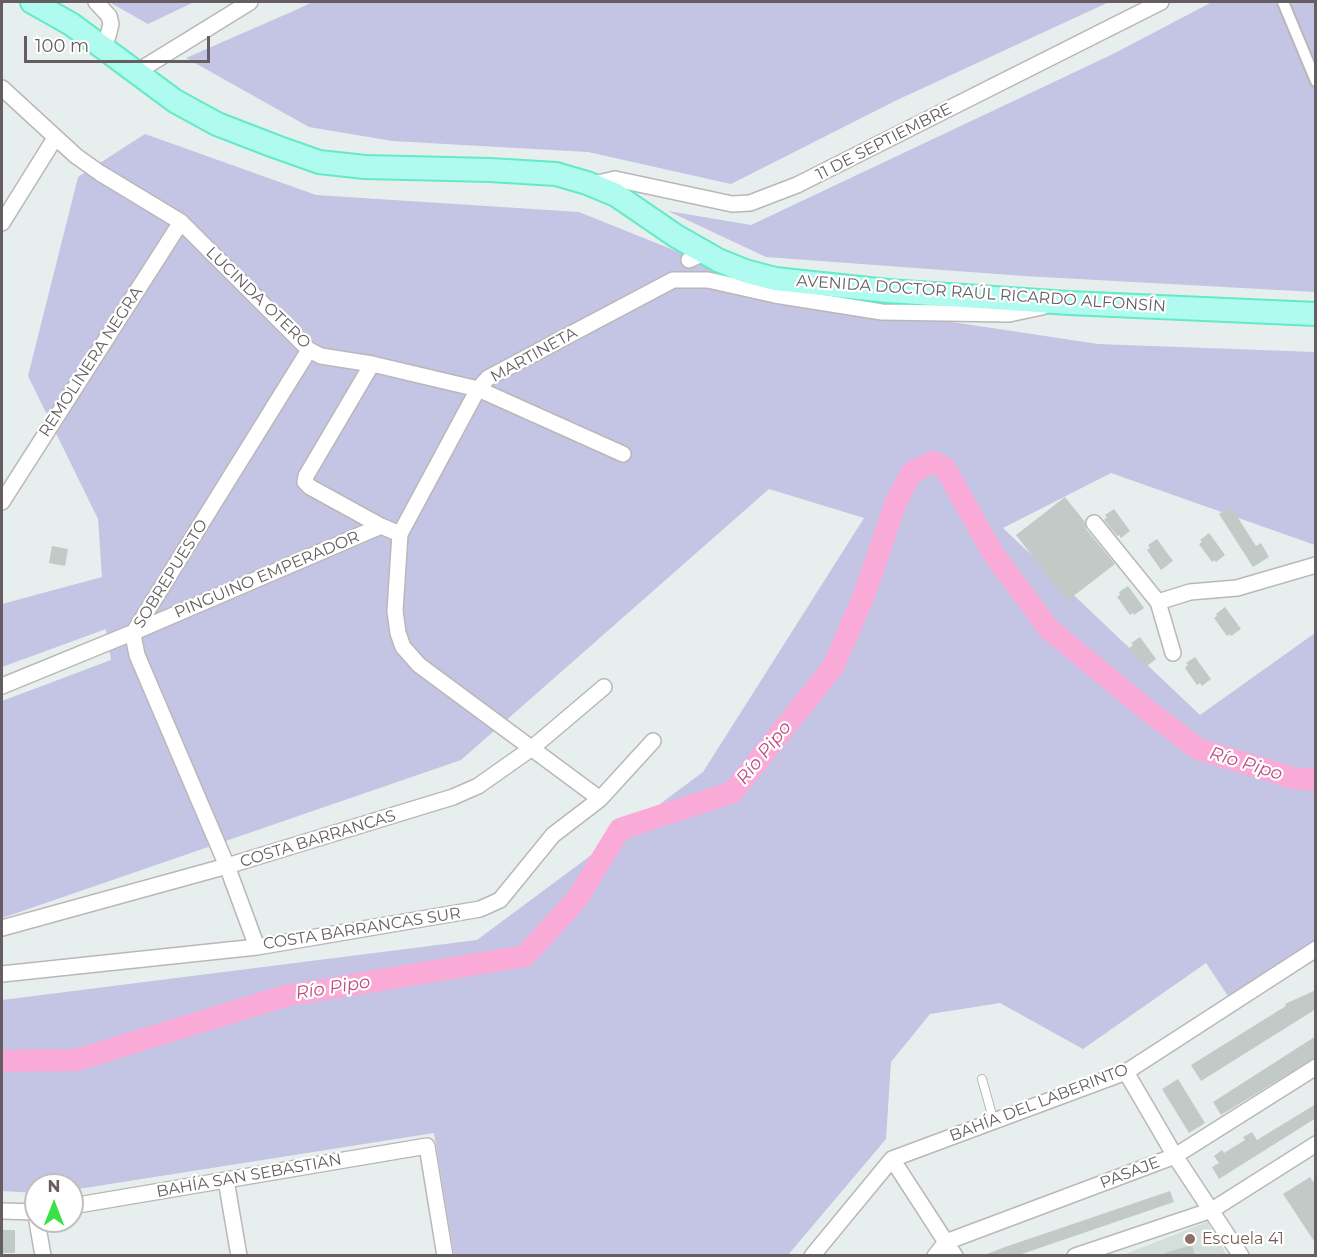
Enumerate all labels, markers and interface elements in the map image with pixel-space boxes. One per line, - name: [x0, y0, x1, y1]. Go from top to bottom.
- scale bar: [27, 24, 213, 62]
- text: 100 m: [35, 35, 89, 57]
- street label: 11 DE SEPTIEMBRE: [813, 99, 955, 185]
- street label: LUCINDA OTERO: [202, 243, 314, 353]
- street label: AVENIDA DOCTOR RAÚL RICARDO ALFONSÍN: [796, 272, 1166, 316]
- street label: REMOLINERA NEGRA: [35, 283, 147, 441]
- street label: MARTINETA: [487, 323, 581, 387]
- street label: SOBREPUESTO: [130, 516, 212, 632]
- street label: PINGUINO EMPERADOR: [172, 527, 362, 623]
- water label: Río Pipo: [732, 717, 796, 789]
- water label: Río Pipo: [1207, 743, 1285, 785]
- street label: COSTA BARRANCAS: [238, 806, 398, 872]
- street label: COSTA BARRANCAS SUR: [262, 904, 462, 954]
- water label: Río Pipo: [294, 971, 372, 1005]
- street label: BAHÍA DEL LABERINTO: [947, 1060, 1131, 1146]
- street label: BAHÍA SAN SEBASTIAN: [155, 1150, 343, 1202]
- street label: PASAJE: [1097, 1153, 1163, 1193]
- north arrow: [24, 1173, 84, 1233]
- text: N: [48, 1177, 60, 1196]
- place label: Escuela 41: [1202, 1229, 1284, 1249]
- marker: Escuela 41: [1183, 1232, 1197, 1246]

